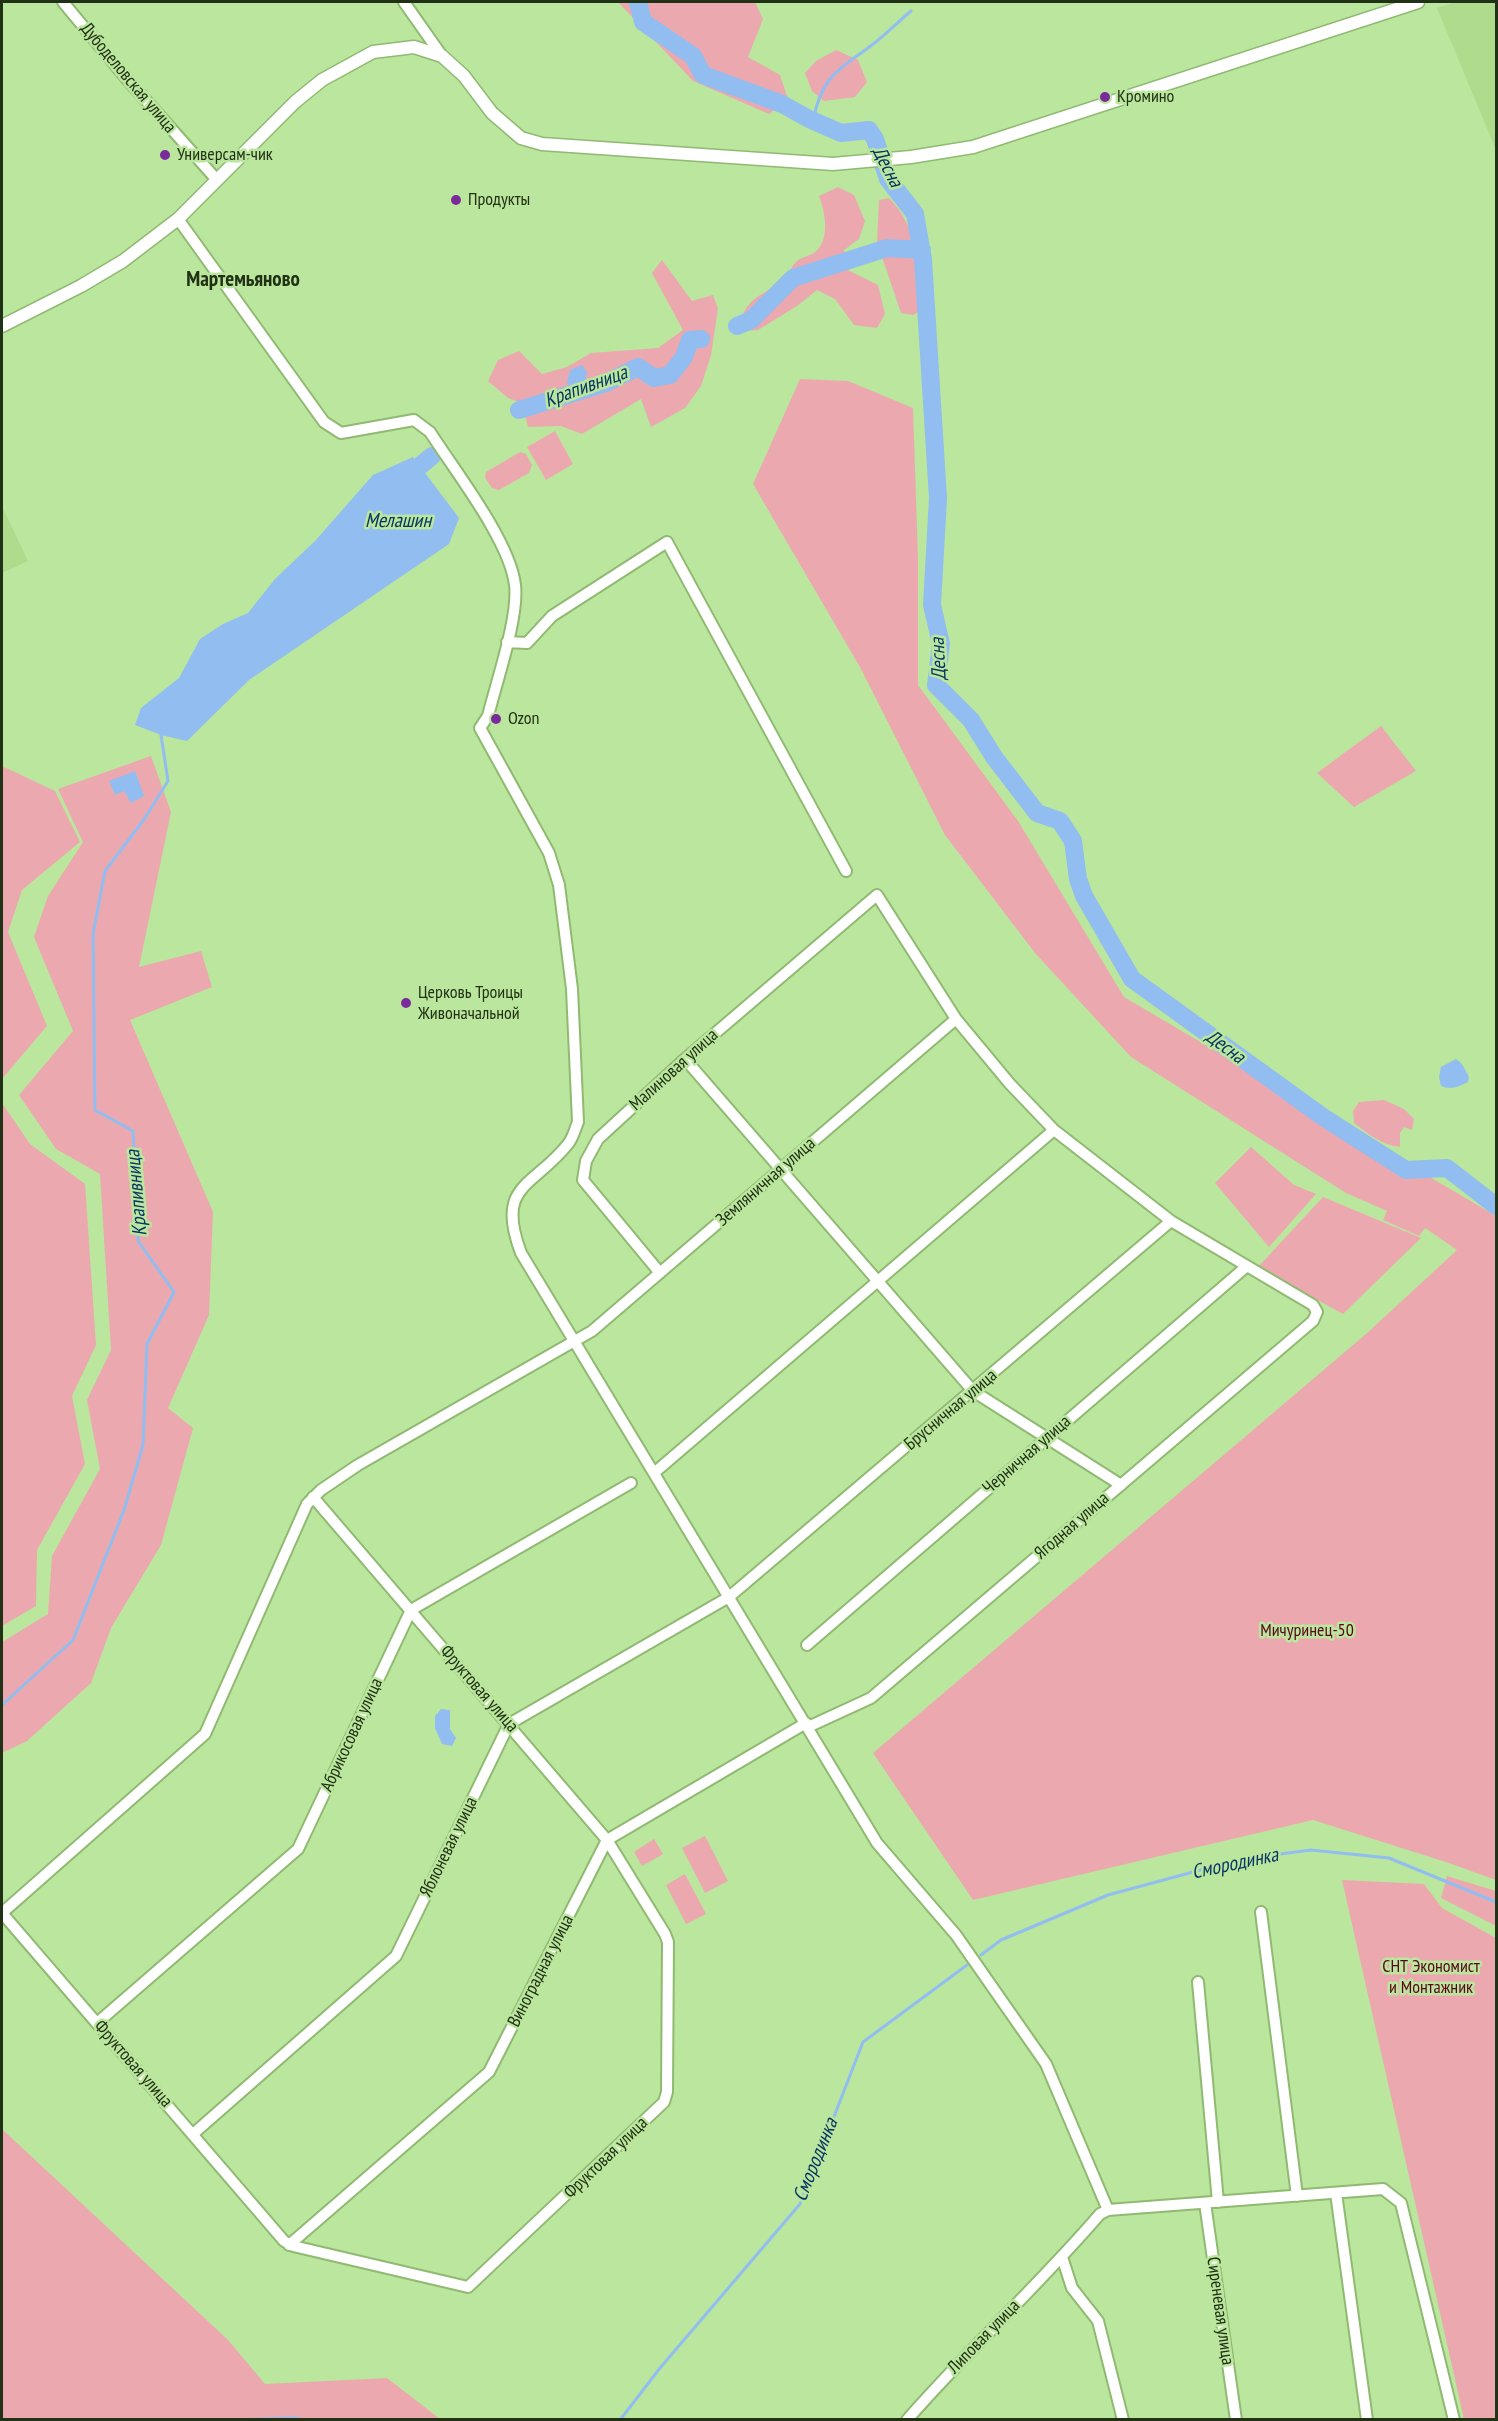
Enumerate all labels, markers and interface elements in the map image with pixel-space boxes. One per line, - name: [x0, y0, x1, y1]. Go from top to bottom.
- street label: Дубоделовская улица: [76, 18, 180, 138]
- place label: Кромино: [1117, 86, 1174, 108]
- marker: Кромино: [1098, 90, 1112, 104]
- water label: Десна: [867, 143, 907, 191]
- place label: Универсам-чик: [177, 144, 273, 166]
- marker: Универсам-чик: [158, 148, 172, 162]
- place label: Продукты: [468, 189, 530, 211]
- marker: Продукты: [449, 193, 463, 207]
- district label: Мартемьяново: [186, 267, 300, 293]
- water label: Крапивница: [541, 361, 631, 413]
- water label: Мелашин: [365, 509, 431, 533]
- water label: Десна: [926, 637, 952, 681]
- place label: Ozon: [508, 708, 540, 730]
- marker: Ozon: [489, 712, 503, 726]
- place label: Церковь Троицы Живоначальной: [418, 982, 523, 1024]
- marker: Церковь Троицы Живоначальной: [399, 996, 413, 1010]
- street label: Малиновая улица: [625, 1025, 723, 1115]
- water label: Десна: [1201, 1025, 1249, 1069]
- street label: Земляничная улица: [712, 1133, 820, 1231]
- water label: Крапивница: [121, 1149, 153, 1237]
- street label: Брусничная улица: [900, 1365, 1002, 1455]
- street label: Черничная улица: [979, 1411, 1075, 1499]
- street label: Ягодная улица: [1030, 1488, 1114, 1564]
- park label: Мичуринец-50: [1260, 1620, 1354, 1642]
- street label: Фруктовая улица: [435, 1641, 523, 1737]
- street label: Абрикосовая улица: [316, 1675, 388, 1795]
- street label: Яблоневая улица: [415, 1793, 483, 1901]
- water label: Смородинка: [1190, 1843, 1280, 1885]
- street label: Виноградная улица: [503, 1911, 579, 2031]
- park label: СНТ Экономист и Монтажник: [1382, 1956, 1480, 1998]
- street label: Фруктовая улица: [89, 2016, 177, 2112]
- street label: Фруктовая улица: [560, 2113, 652, 2203]
- water label: Смородинка: [788, 2115, 844, 2205]
- street label: Сиреневая улица: [1202, 2256, 1238, 2366]
- street label: Липовая улица: [943, 2295, 1025, 2379]

